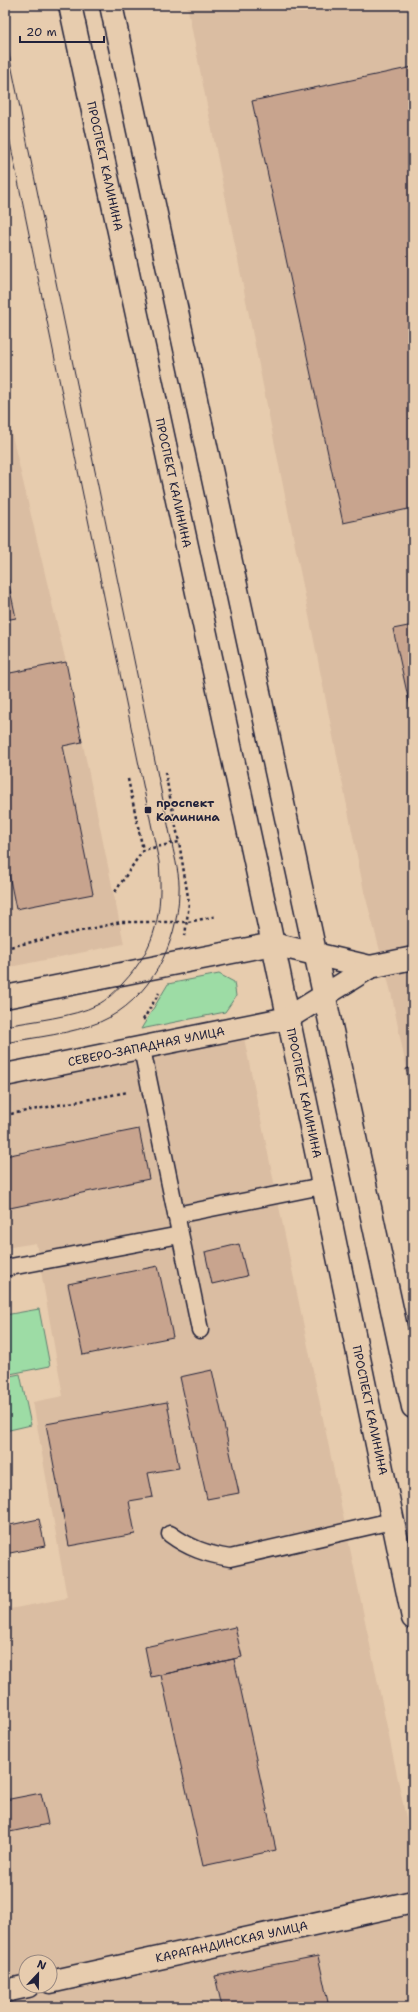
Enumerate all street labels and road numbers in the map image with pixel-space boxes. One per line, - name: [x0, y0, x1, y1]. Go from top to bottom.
- street label: ПРОСПЕКТ КАЛИНИНА: [83, 100, 127, 233]
- street label: ПРОСПЕКТ КАЛИНИНА: [152, 417, 195, 550]
- street label: СЕВЕРО-ЗАПАДНАЯ УЛИЦА: [66, 1023, 226, 1070]
- street label: ПРОСПЕКТ КАЛИНИНА: [283, 1027, 325, 1160]
- street label: ПРОСПЕКТ КАЛИНИНА: [349, 1344, 391, 1477]
- street label: КАРАГАНДИНСКАЯ УЛИЦА: [154, 1917, 310, 1967]

